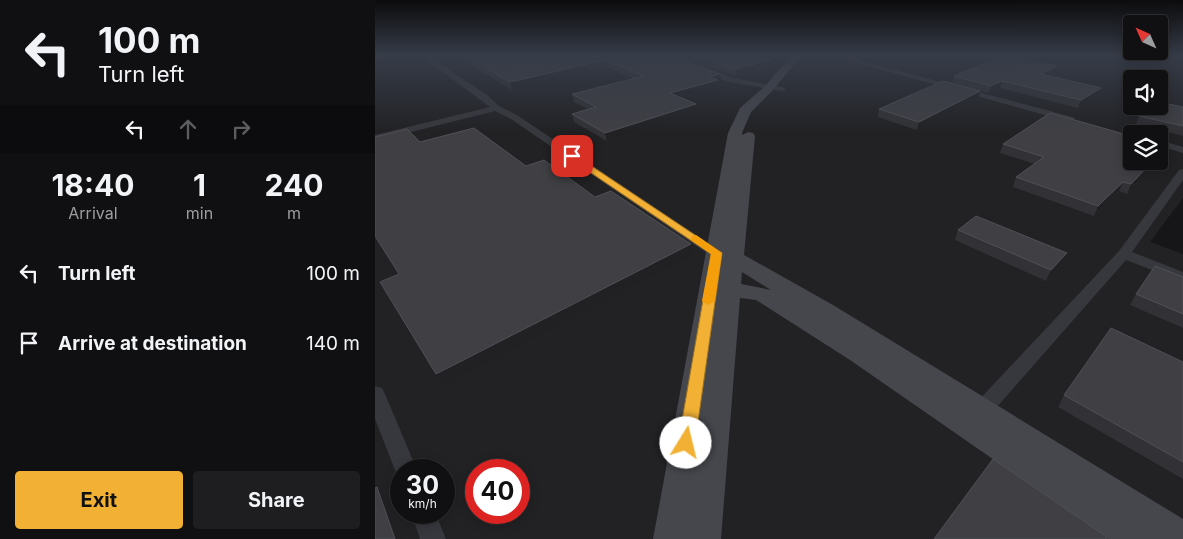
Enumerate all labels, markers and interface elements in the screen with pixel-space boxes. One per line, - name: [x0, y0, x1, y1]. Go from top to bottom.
- north arrow: [1123, 15, 1167, 60]
- map controls: [1123, 15, 1168, 170]
- text: 100 m: [98, 19, 201, 61]
- icon: left: [15, 20, 80, 85]
- text: Turn left: [98, 61, 184, 87]
- button: sound: [1123, 70, 1168, 115]
- icon: left: [121, 115, 149, 143]
- icon: ahead: [174, 115, 202, 143]
- icon: right: [227, 115, 255, 143]
- button: layers: [1123, 125, 1168, 170]
- pin: [551, 135, 593, 177]
- icon: arrive: [558, 142, 586, 170]
- text: 18:40: [51, 167, 134, 203]
- text: 1: [193, 167, 206, 203]
- text: 240: [265, 167, 324, 203]
- text: Arrival: [68, 203, 118, 223]
- text: min: [186, 203, 213, 223]
- text: m: [287, 203, 301, 223]
- icon: left: [15, 259, 43, 287]
- text: Turn left: [58, 262, 136, 285]
- text: 100 m: [306, 262, 360, 285]
- icon: arrive: [15, 329, 43, 357]
- text: Arrive at destination: [58, 332, 247, 355]
- text: 140 m: [306, 332, 360, 355]
- position arrow: [659, 416, 711, 468]
- speed limit sign: 40: [465, 459, 530, 524]
- text: 30: [406, 470, 439, 500]
- button: Exit: [15, 471, 183, 529]
- button: Share: [193, 471, 360, 529]
- text: km/h: [408, 496, 437, 511]

